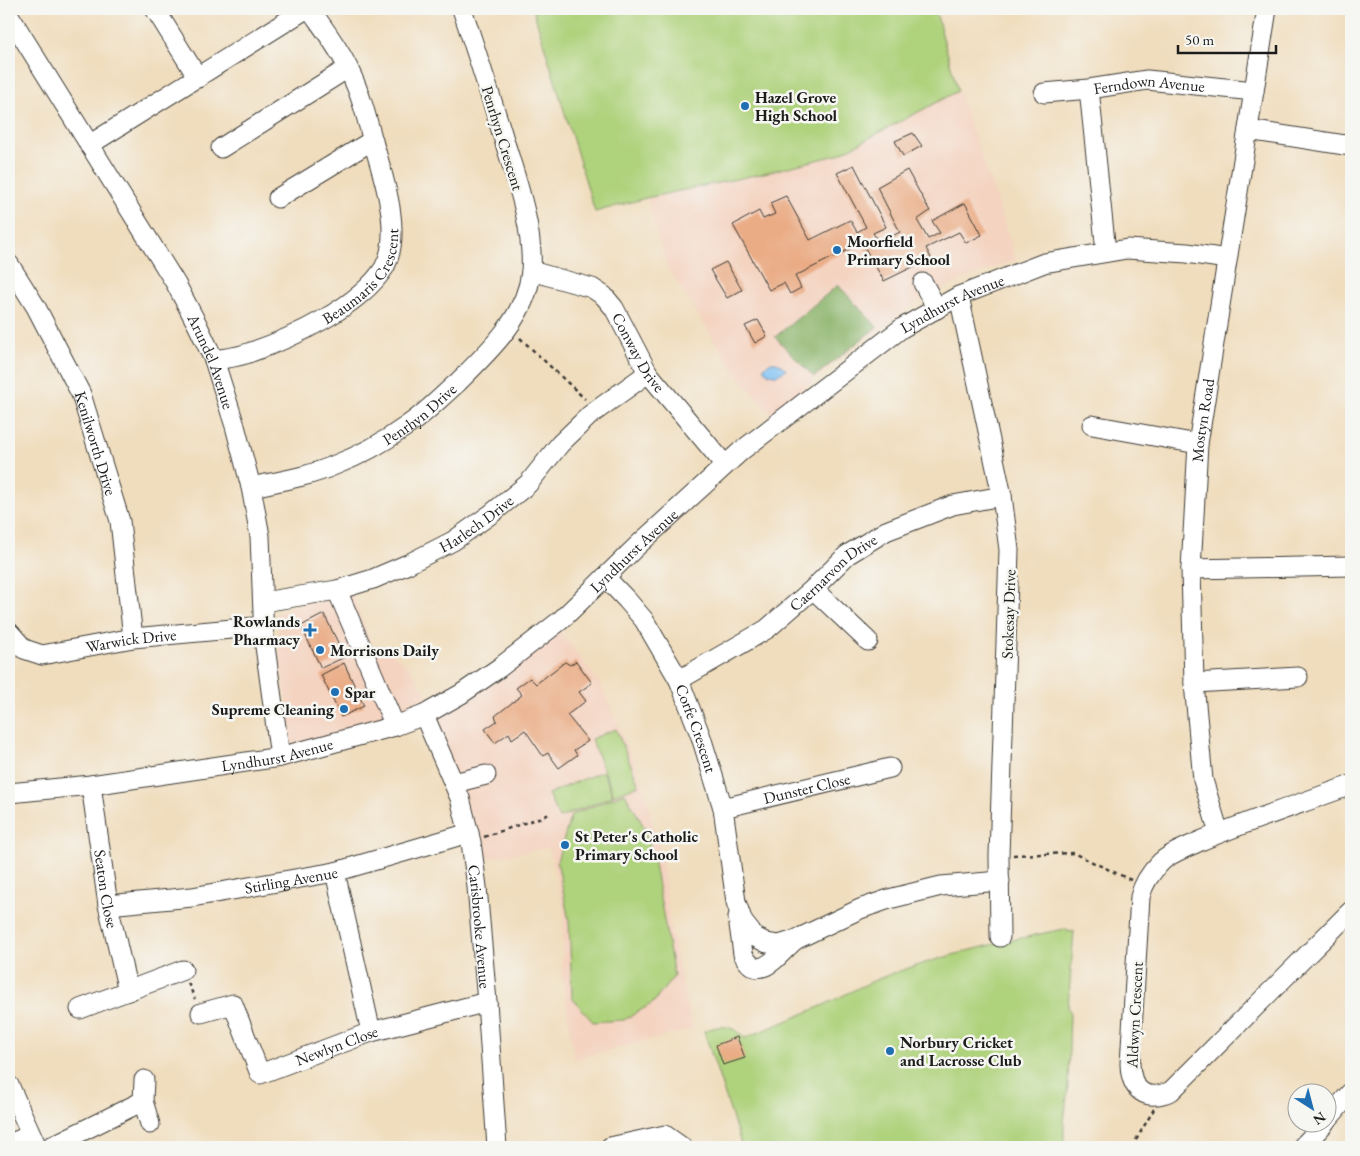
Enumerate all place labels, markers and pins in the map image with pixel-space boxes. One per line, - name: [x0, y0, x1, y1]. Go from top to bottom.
- place label: Hazel Grove High School: [755, 87, 838, 126]
- marker: Hazel Grove High School: [739, 100, 751, 112]
- place label: Moorfield Primary School: [847, 231, 950, 270]
- marker: Moorfield Primary School: [831, 244, 843, 256]
- place label: Rowlands Pharmacy: [233, 611, 300, 650]
- marker: Rowlands Pharmacy: [304, 624, 316, 636]
- place label: Morrisons Daily: [330, 640, 439, 661]
- marker: Morrisons Daily: [314, 644, 326, 656]
- place label: Spar: [345, 682, 376, 703]
- marker: Spar: [329, 686, 341, 698]
- place label: Supreme Cleaning: [212, 699, 335, 720]
- marker: Supreme Cleaning: [338, 703, 350, 715]
- place label: St Peter's Catholic Primary School: [575, 826, 698, 865]
- marker: St Peter's Catholic Primary School: [559, 839, 571, 851]
- place label: Norbury Cricket and Lacrosse Club: [900, 1032, 1022, 1071]
- marker: Norbury Cricket and Lacrosse Club: [884, 1045, 896, 1057]

